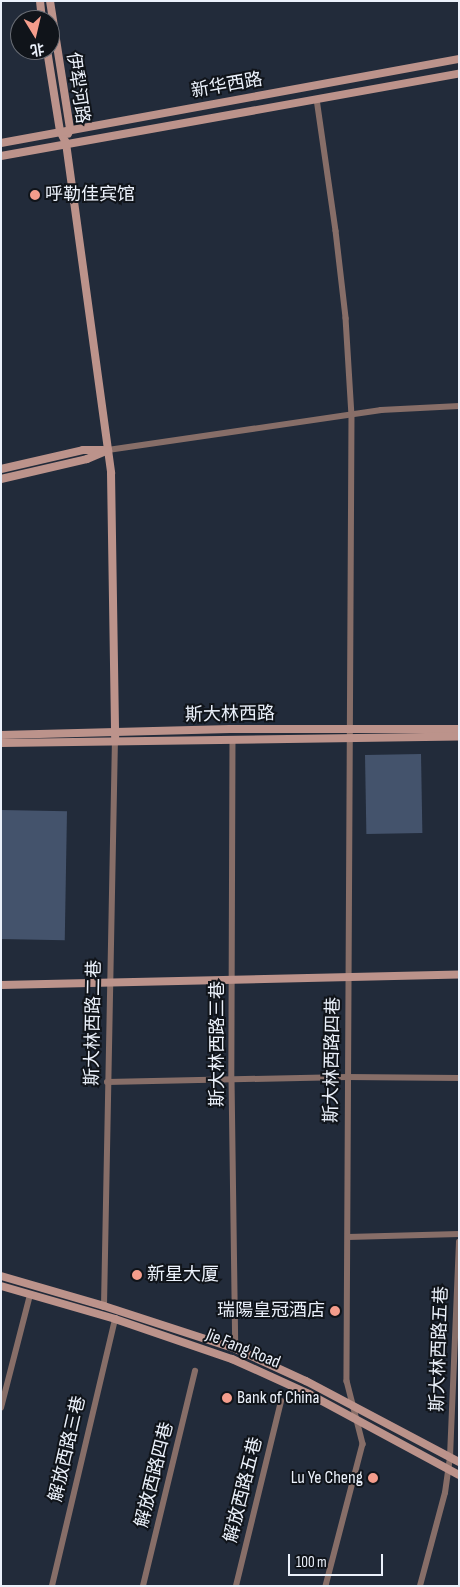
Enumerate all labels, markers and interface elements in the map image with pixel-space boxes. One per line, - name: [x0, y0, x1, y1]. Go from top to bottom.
- north arrow: [10, 10, 60, 60]
- text: 北: [29, 40, 46, 59]
- street label: 伊犁河路: [61, 51, 93, 125]
- street label: 新华西路: [190, 69, 264, 103]
- place label: 呼勒佳宾馆: [45, 184, 135, 206]
- marker: 呼勒佳宾馆: [29, 189, 41, 201]
- street label: 斯大林西路: [185, 703, 275, 727]
- street label: 斯大林西路二巷: [82, 960, 106, 1086]
- street label: 斯大林西路三巷: [207, 981, 229, 1107]
- street label: 斯大林西路四巷: [321, 997, 345, 1123]
- place label: 新星大厦: [147, 1264, 219, 1286]
- marker: 新星大厦: [131, 1269, 143, 1281]
- street label: 斯大林西路五巷: [427, 1286, 453, 1412]
- place label: 瑞陽皇冠酒店: [217, 1300, 325, 1322]
- marker: 瑞陽皇冠酒店: [329, 1305, 341, 1317]
- street label: Jie Fang Road: [203, 1324, 283, 1374]
- place label: Bank of China: [237, 1387, 319, 1409]
- marker: Bank of China: [221, 1392, 233, 1404]
- street label: 解放西路三巷: [45, 1394, 91, 1504]
- street label: 解放西路四巷: [131, 1420, 179, 1530]
- street label: 解放西路五巷: [220, 1435, 268, 1545]
- place label: Lu Ye Cheng: [291, 1467, 363, 1489]
- marker: Lu Ye Cheng: [367, 1472, 379, 1484]
- scale bar: [290, 1544, 385, 1576]
- text: 100 m: [296, 1553, 327, 1572]

